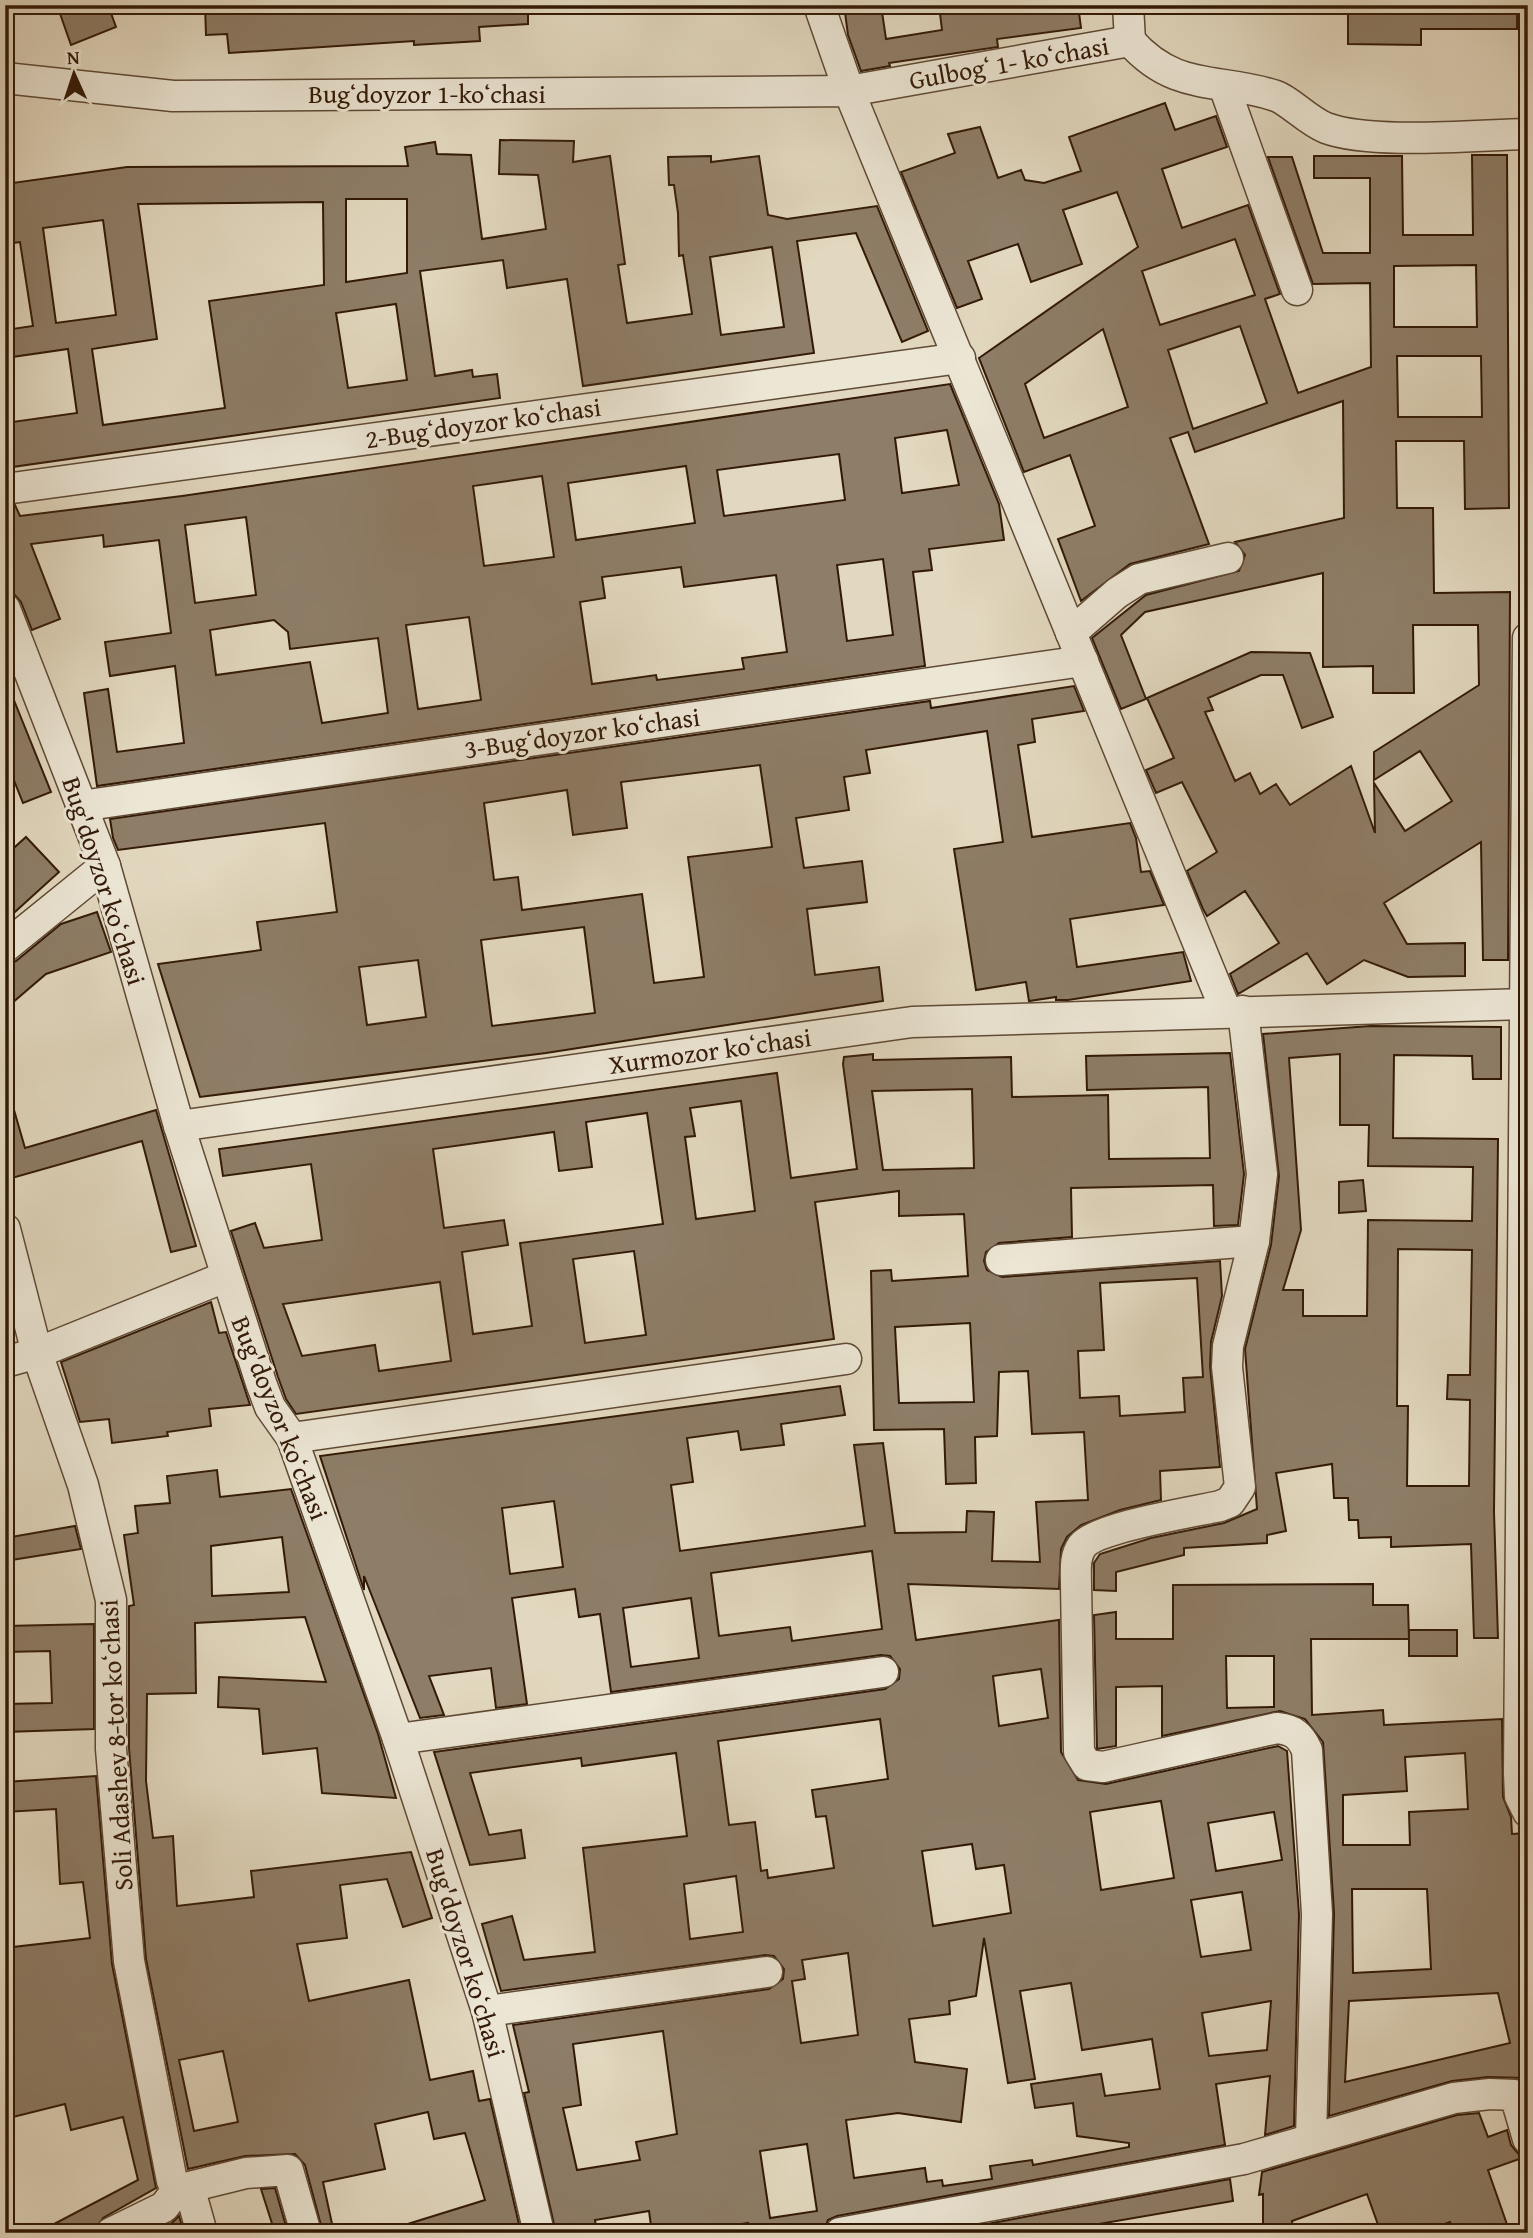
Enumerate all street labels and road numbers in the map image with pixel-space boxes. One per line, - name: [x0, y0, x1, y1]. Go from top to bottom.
- street label: Gulbogʻ 1- koʻchasi: [906, 26, 1112, 99]
- street label: Bugʻdoyzor 1-koʻchasi: [308, 74, 546, 113]
- street label: 2-Bugʻdoyzor koʻchasi: [363, 387, 603, 458]
- street label: 3-Bugʻdoyzor koʻchasi: [462, 697, 702, 768]
- street label: Bug'doyzor koʻchasi: [52, 772, 157, 990]
- street label: Xurmozor koʻchasi: [606, 1017, 814, 1084]
- street label: Bug'doyzor koʻchasi: [222, 1310, 339, 1526]
- street label: Soli Adashev 8-tor koʻchasi: [88, 1598, 143, 1892]
- street label: Bug'doyzor koʻchasi: [416, 1843, 517, 2062]

